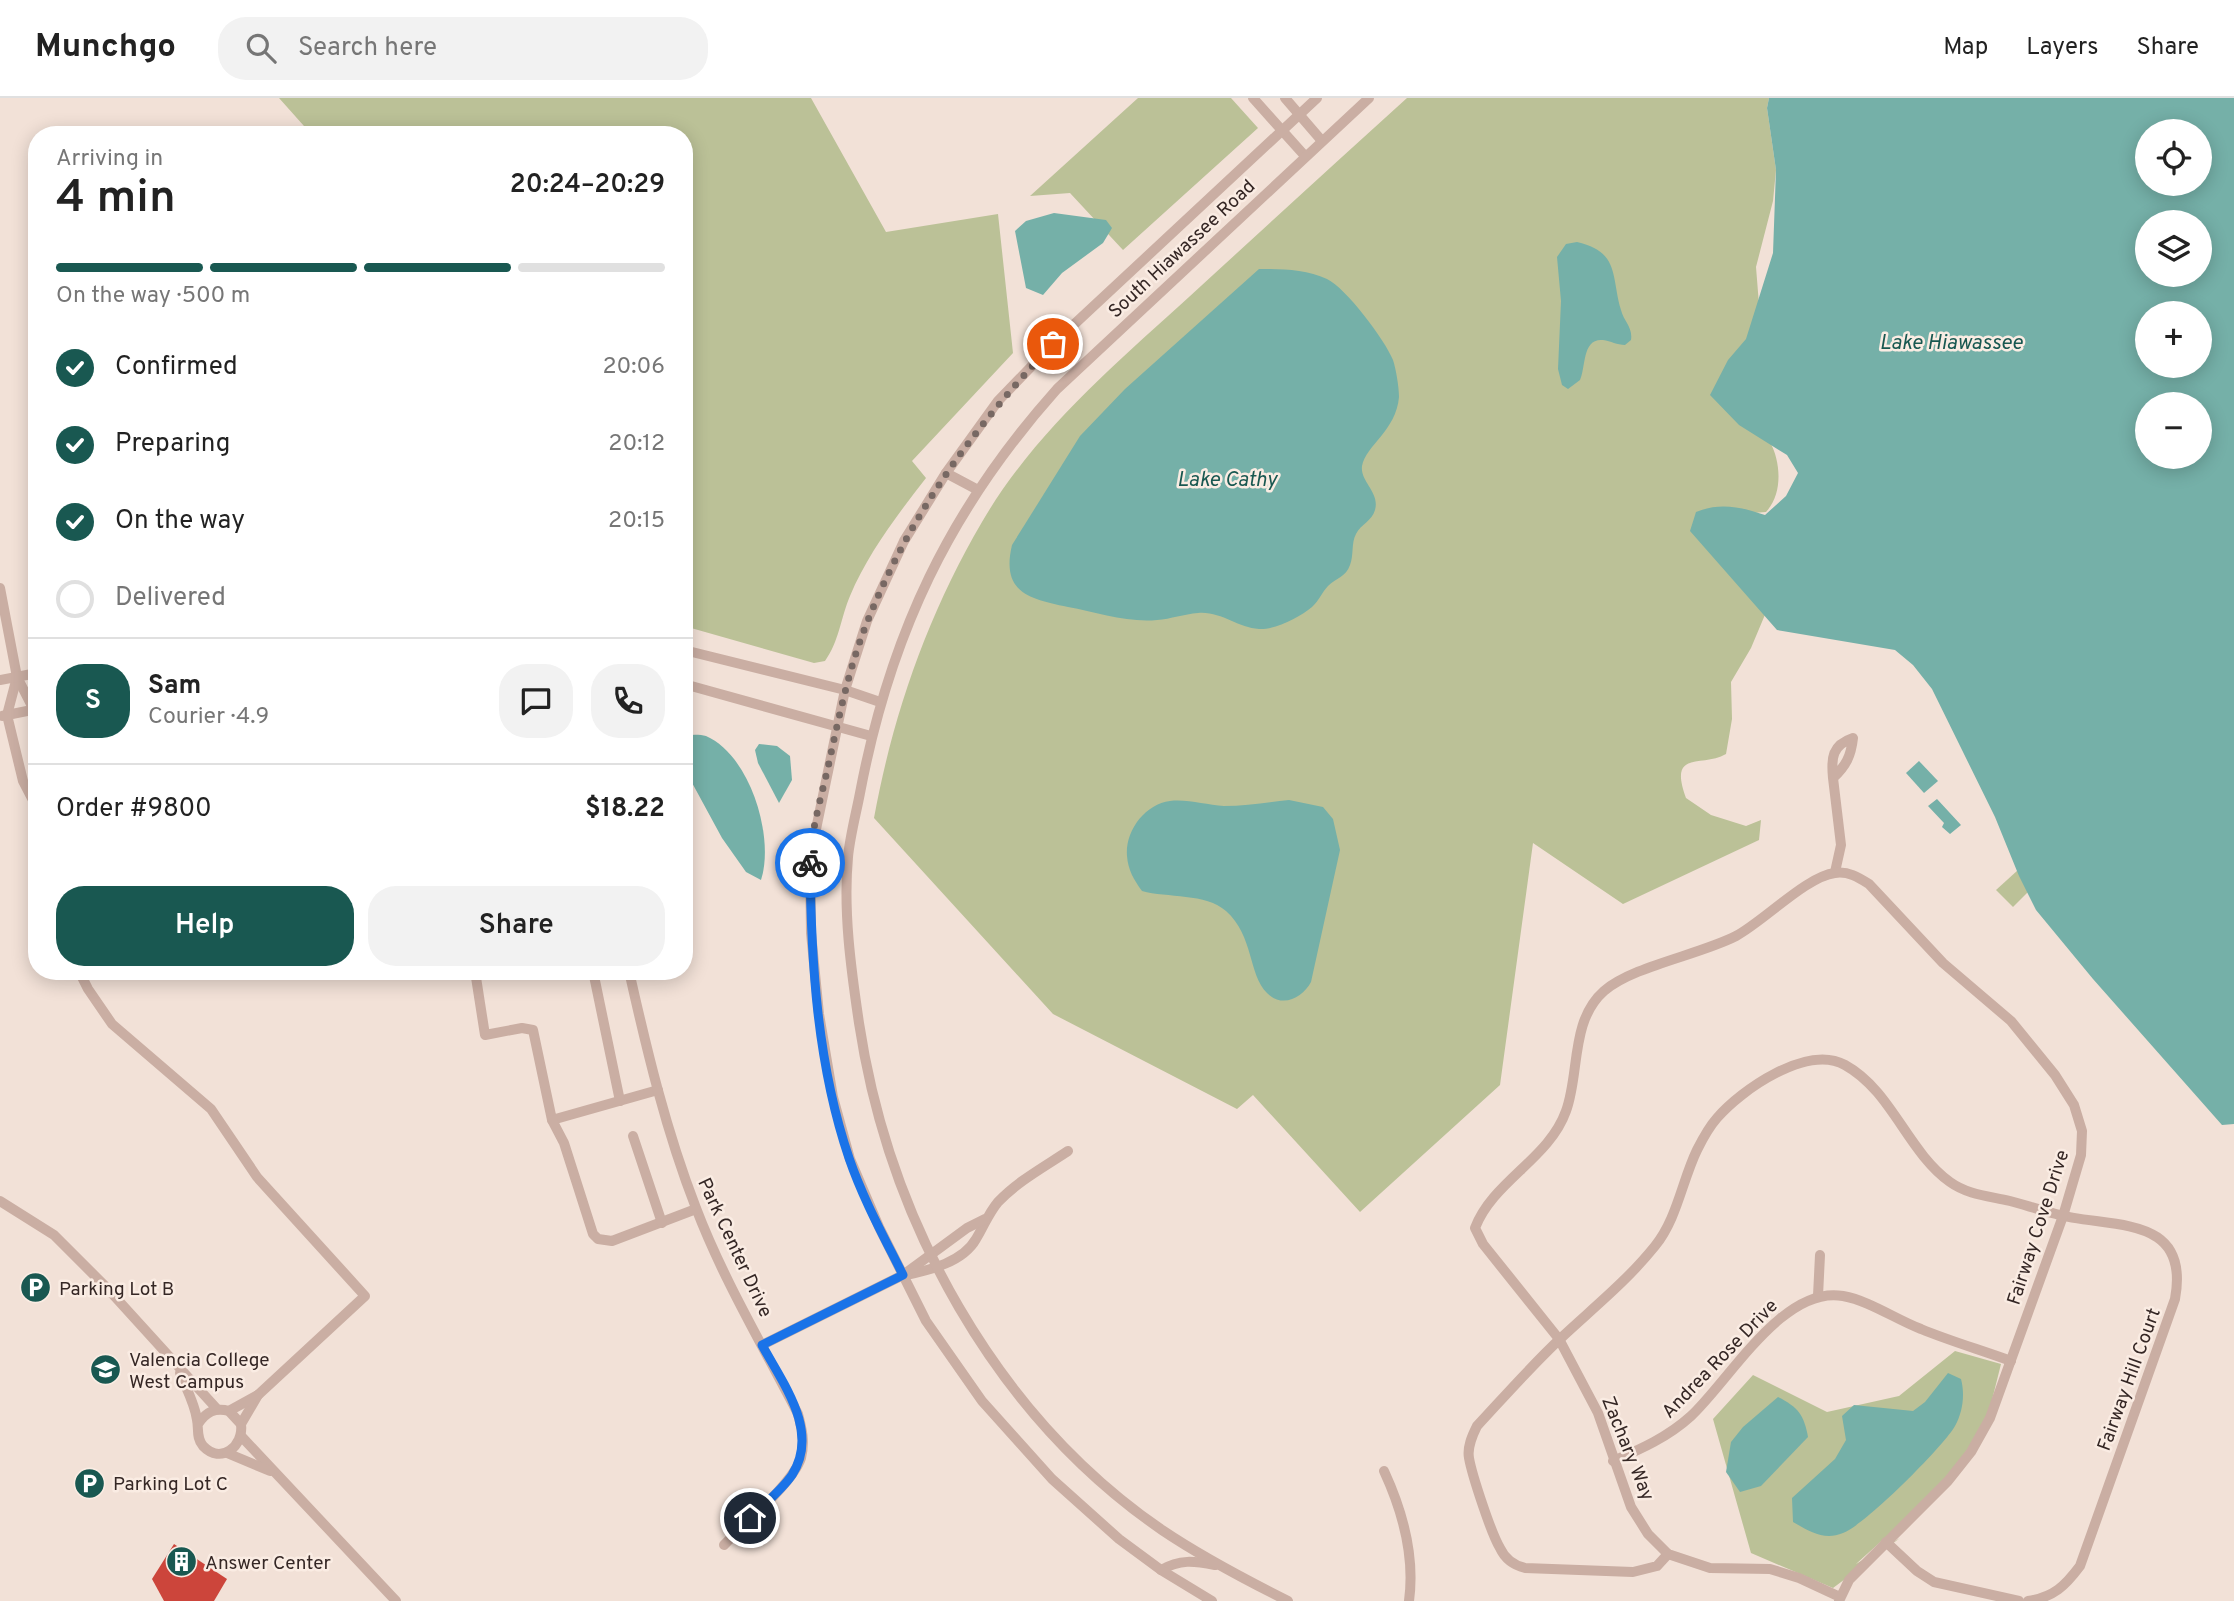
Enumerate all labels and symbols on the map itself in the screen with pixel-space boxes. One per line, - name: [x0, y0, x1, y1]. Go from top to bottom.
- street label: South Hiawassee Road: [1104, 175, 1261, 324]
- pin: [1023, 314, 1083, 374]
- water label: Lake Hiawassee: [1879, 330, 2024, 357]
- water label: Lake Cathy: [1177, 467, 1278, 494]
- courier: [775, 828, 845, 898]
- street label: Fairway Cove Drive: [2003, 1147, 2075, 1308]
- street label: Park Center Drive: [691, 1174, 777, 1321]
- parking icon: Parking Lot B: [19, 1271, 53, 1305]
- place label: Parking Lot B: [59, 1278, 174, 1302]
- street label: Andrea Rose Drive: [1657, 1295, 1784, 1424]
- street label: Fairway Hill Court: [2093, 1305, 2167, 1455]
- place label: Valencia College West Campus: [129, 1349, 270, 1395]
- school or university icon: Valencia College West Campus: [89, 1353, 123, 1387]
- street label: Zachary Way: [1595, 1393, 1659, 1504]
- parking icon: Parking Lot C: [73, 1466, 107, 1500]
- place label: Parking Lot C: [113, 1473, 228, 1497]
- pin: [720, 1488, 780, 1548]
- building icon: Answer Center: [165, 1545, 199, 1579]
- place label: Answer Center: [205, 1552, 332, 1576]

